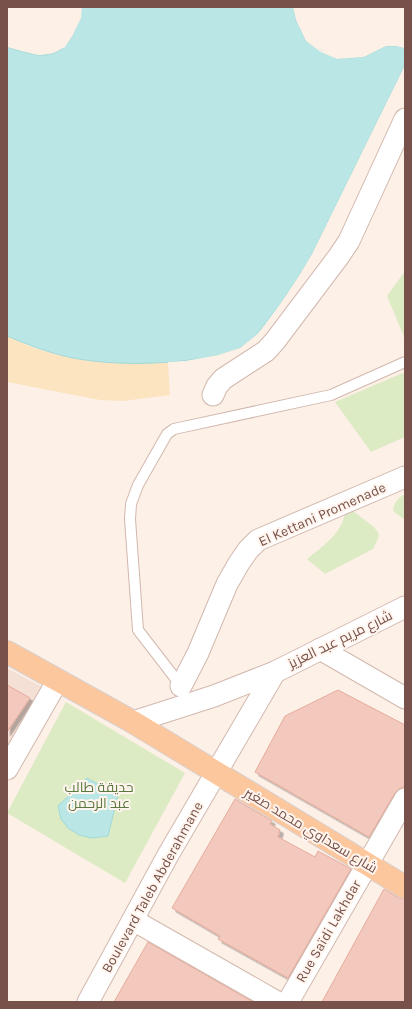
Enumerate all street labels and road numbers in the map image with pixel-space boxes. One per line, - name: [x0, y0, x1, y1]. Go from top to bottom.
- street label: El Kettani Promenade: [256, 479, 388, 550]
- street label: شارع مريم عبد العزيز: [284, 607, 396, 673]
- street label: شارع سعداوي محمد صغير: [239, 783, 380, 879]
- street label: Boulevard Taleb Abderahmane: [98, 799, 207, 976]
- street label: Rue Saïdi Lakhdar: [292, 876, 365, 985]

